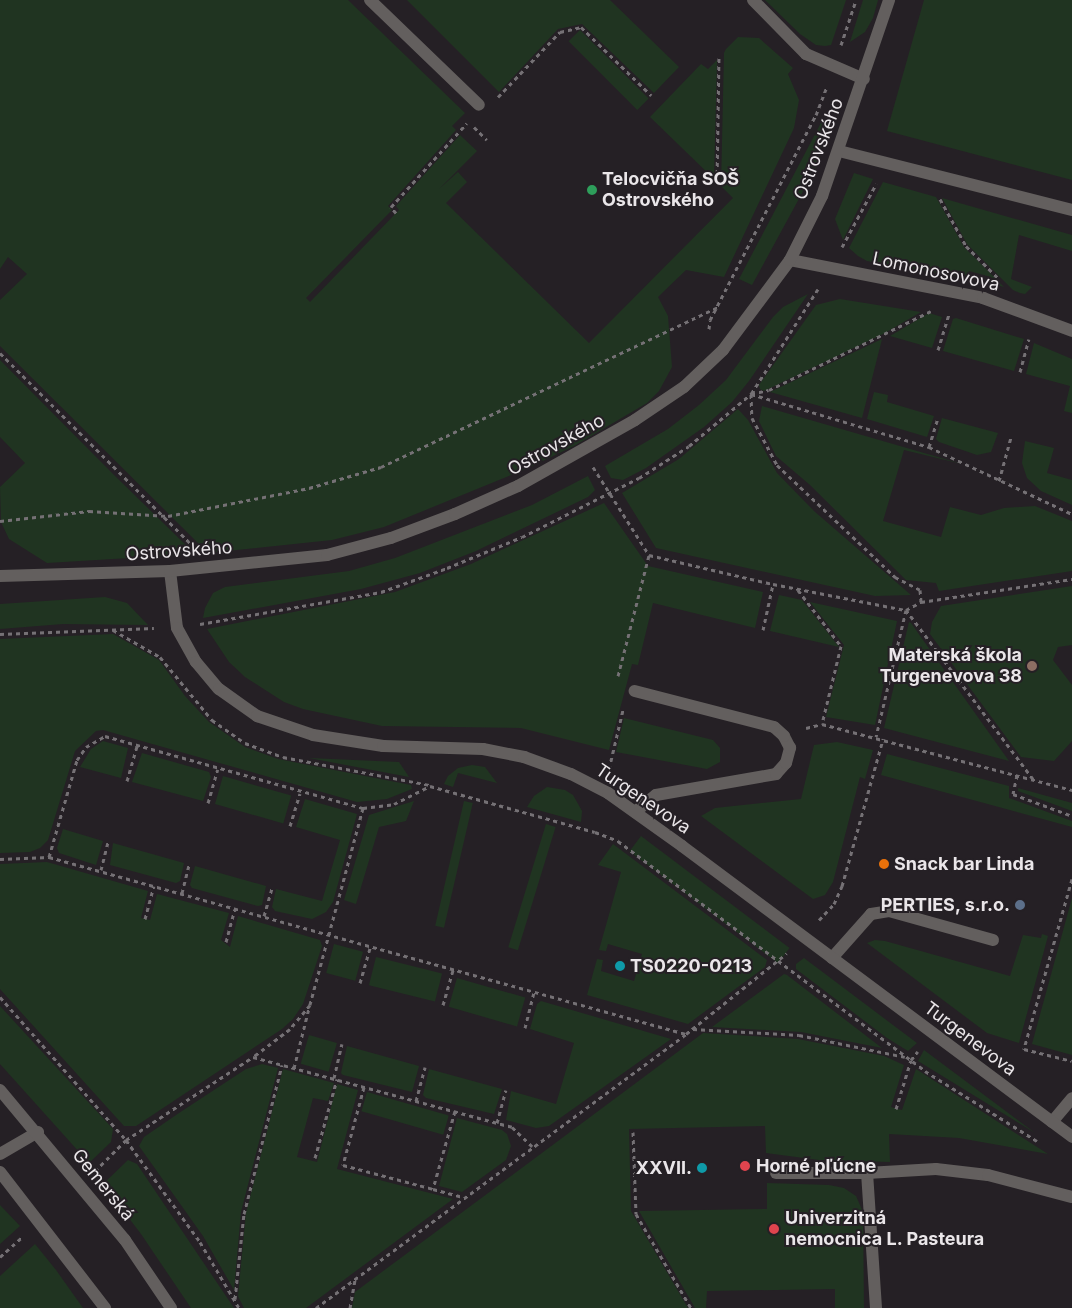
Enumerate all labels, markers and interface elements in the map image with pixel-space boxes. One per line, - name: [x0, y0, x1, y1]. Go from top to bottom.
- street label: Ostrovského: [790, 95, 848, 203]
- place label: Telocvičňa SOŠ Ostrovského: [602, 169, 739, 212]
- marker: Telocvičňa SOŠ Ostrovského: [586, 184, 598, 196]
- street label: Lomonosovova: [871, 248, 1001, 296]
- street label: Ostrovského: [504, 410, 608, 480]
- street label: Ostrovského: [125, 536, 233, 566]
- place label: Materská škola Turgenevova 38: [880, 645, 1022, 688]
- marker: Materská škola Turgenevova 38: [1026, 660, 1038, 672]
- street label: Turgenevova: [591, 759, 695, 839]
- place label: Snack bar Linda: [894, 853, 1034, 875]
- marker: Snack bar Linda: [878, 858, 890, 870]
- place label: PERTIES, s.r.o.: [880, 894, 1010, 916]
- marker: PERTIES, s.r.o.: [1014, 899, 1026, 911]
- place label: TS0220-0213: [630, 955, 752, 977]
- marker: TS0220-0213: [614, 960, 626, 972]
- street label: Turgenevova: [920, 997, 1020, 1081]
- street label: Gemerská: [67, 1145, 139, 1225]
- place label: Horné pľúcne: [756, 1155, 876, 1177]
- place label: XXVII.: [636, 1157, 692, 1179]
- marker: Horné pľúcne: [738, 1159, 752, 1173]
- marker: XXVII.: [696, 1162, 708, 1174]
- place label: Univerzitná nemocnica L. Pasteura: [785, 1208, 985, 1250]
- marker: Univerzitná nemocnica L. Pasteura: [767, 1222, 781, 1236]

